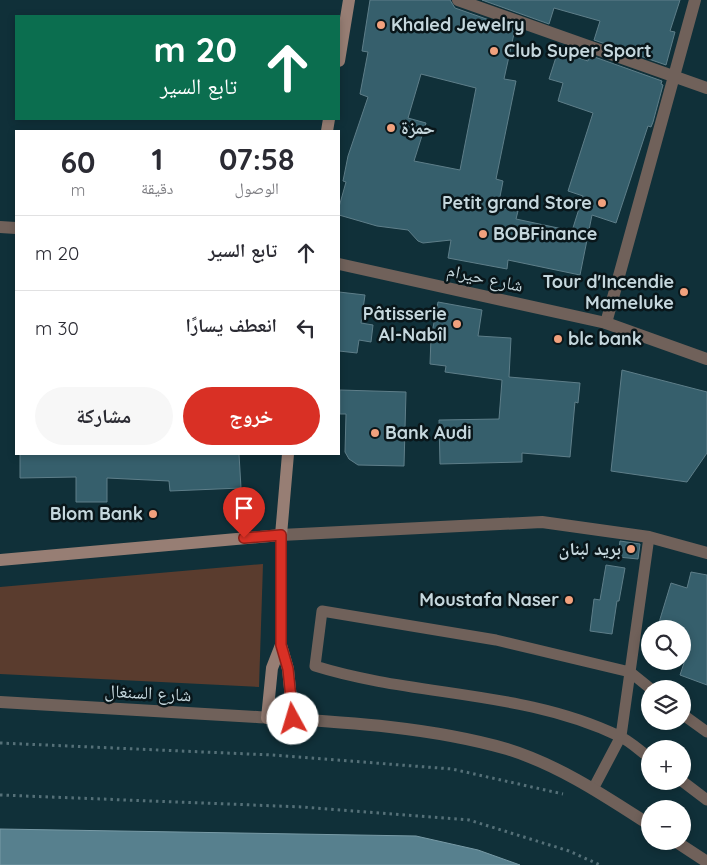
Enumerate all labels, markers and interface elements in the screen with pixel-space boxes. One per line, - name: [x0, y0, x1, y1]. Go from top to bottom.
- place label: Khaled Jewelry: [391, 13, 525, 36]
- marker: Khaled Jewelry: [375, 19, 387, 31]
- text: 20 m: [154, 27, 237, 71]
- icon: ahead: [255, 35, 320, 100]
- place label: Club Super Sport: [504, 39, 652, 62]
- marker: Club Super Sport: [488, 45, 500, 57]
- text: تابع السير: [160, 72, 237, 100]
- place label: حمزة: [401, 116, 435, 139]
- marker: حمزة: [385, 122, 397, 134]
- text: 1: [151, 140, 163, 178]
- text: 07:58: [219, 140, 295, 178]
- text: 60: [60, 143, 96, 181]
- text: دقيقة: [141, 178, 173, 198]
- text: الوصول: [235, 178, 279, 198]
- text: m: [71, 180, 85, 200]
- place label: Petit grand Store: [442, 191, 592, 214]
- marker: Petit grand Store: [596, 197, 608, 209]
- place label: BOBFinance: [493, 222, 597, 245]
- marker: BOBFinance: [477, 228, 489, 240]
- text: تابع السير: [208, 238, 277, 262]
- icon: ahead: [292, 239, 320, 267]
- text: 20 m: [35, 241, 79, 265]
- street label: شارع حيرام: [445, 258, 525, 298]
- place label: Tour d'Incendie Mameluke: [543, 270, 674, 314]
- marker: Tour d'Incendie Mameluke: [678, 286, 690, 298]
- place label: Pâtisserie Al-Nabîl: [363, 302, 447, 346]
- text: انعطف يسارًا: [186, 313, 277, 337]
- icon: left: [292, 314, 320, 342]
- text: 30 m: [35, 316, 79, 340]
- marker: Pâtisserie Al-Nabîl: [451, 318, 463, 330]
- place label: blc bank: [568, 327, 642, 350]
- marker: blc bank: [552, 333, 564, 345]
- button: مشاركة: [35, 387, 173, 445]
- button: خروج: [183, 387, 320, 445]
- place label: Bank Audi: [385, 421, 472, 444]
- marker: Bank Audi: [369, 427, 381, 439]
- pin: [223, 487, 265, 538]
- icon: arrive: [230, 494, 258, 522]
- place label: Blom Bank: [50, 502, 143, 525]
- marker: Blom Bank: [147, 508, 159, 520]
- place label: بريد لبنان: [559, 537, 621, 560]
- marker: بريد لبنان: [625, 543, 637, 555]
- place label: Moustafa Naser: [419, 588, 559, 611]
- marker: Moustafa Naser: [563, 594, 575, 606]
- map controls: [641, 620, 691, 850]
- button: search: [641, 620, 691, 670]
- street label: شارع السنغال: [104, 679, 192, 706]
- button: layers: [641, 680, 691, 730]
- position arrow: [266, 692, 318, 744]
- button: +: [641, 740, 691, 790]
- button: −: [641, 800, 691, 850]

